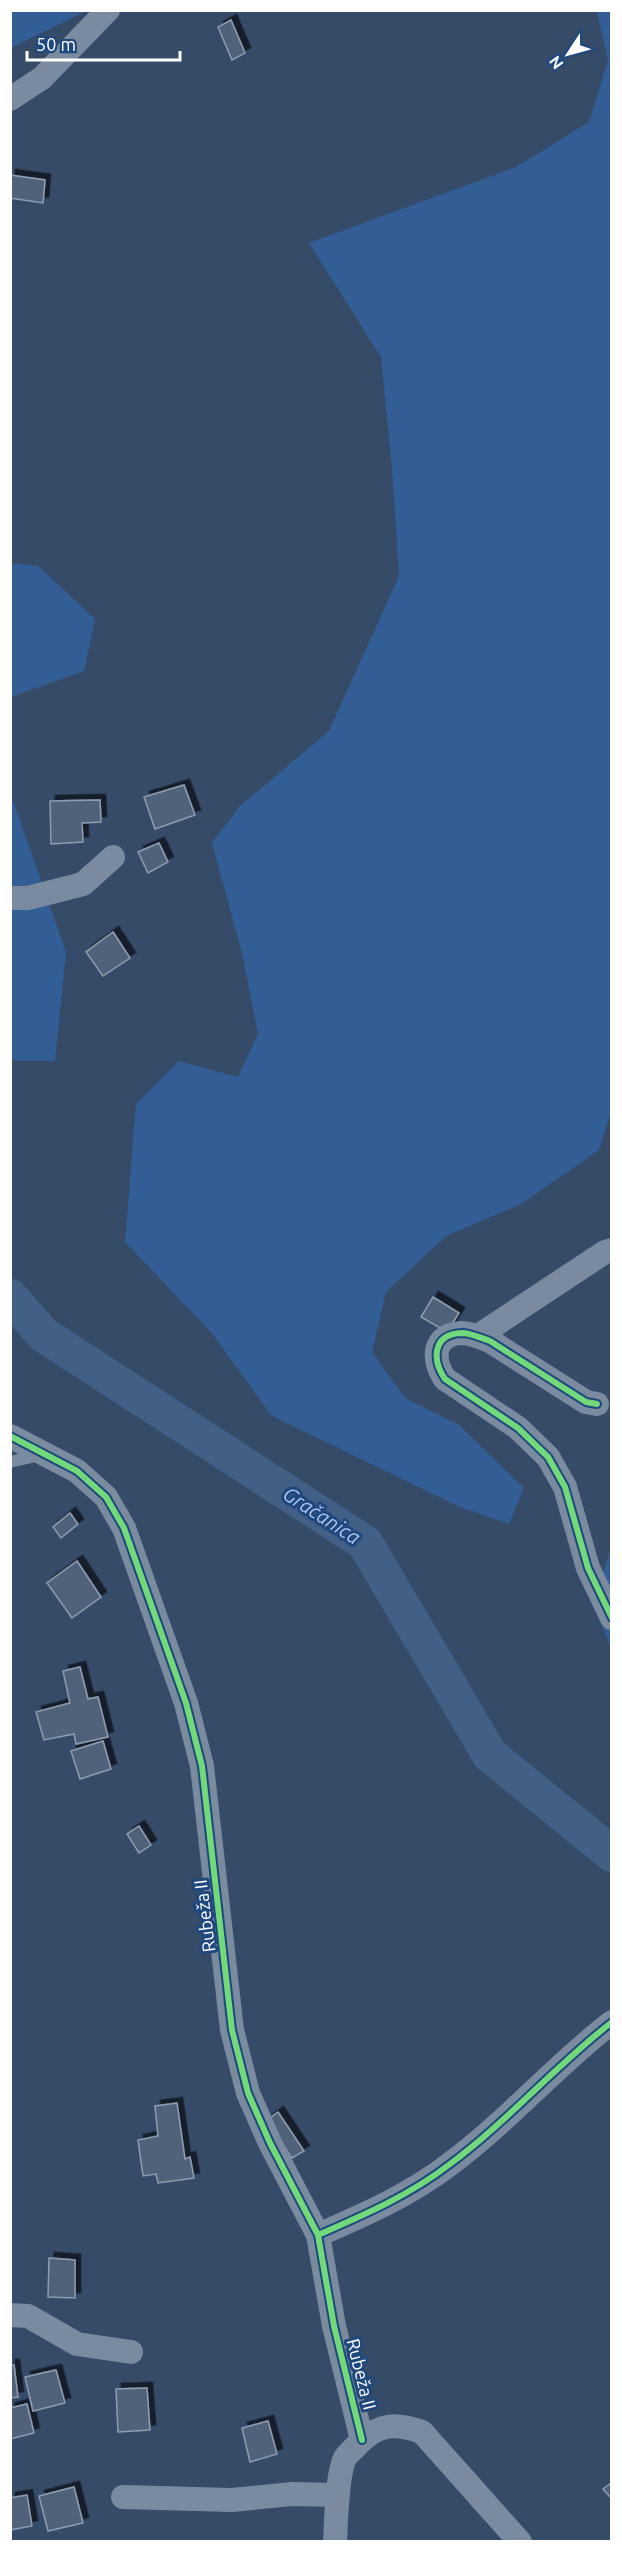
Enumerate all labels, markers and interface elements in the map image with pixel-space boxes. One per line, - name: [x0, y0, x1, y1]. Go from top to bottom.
- scale bar: [27, 24, 180, 62]
- north arrow: [538, 24, 598, 84]
- text: 50 m: [36, 34, 76, 54]
- text: N: [545, 53, 567, 73]
- water label: Gračanica: [279, 1482, 365, 1549]
- street label: Rubeža II: [190, 1879, 218, 1953]
- street label: Rubeža II: [343, 2336, 381, 2412]

